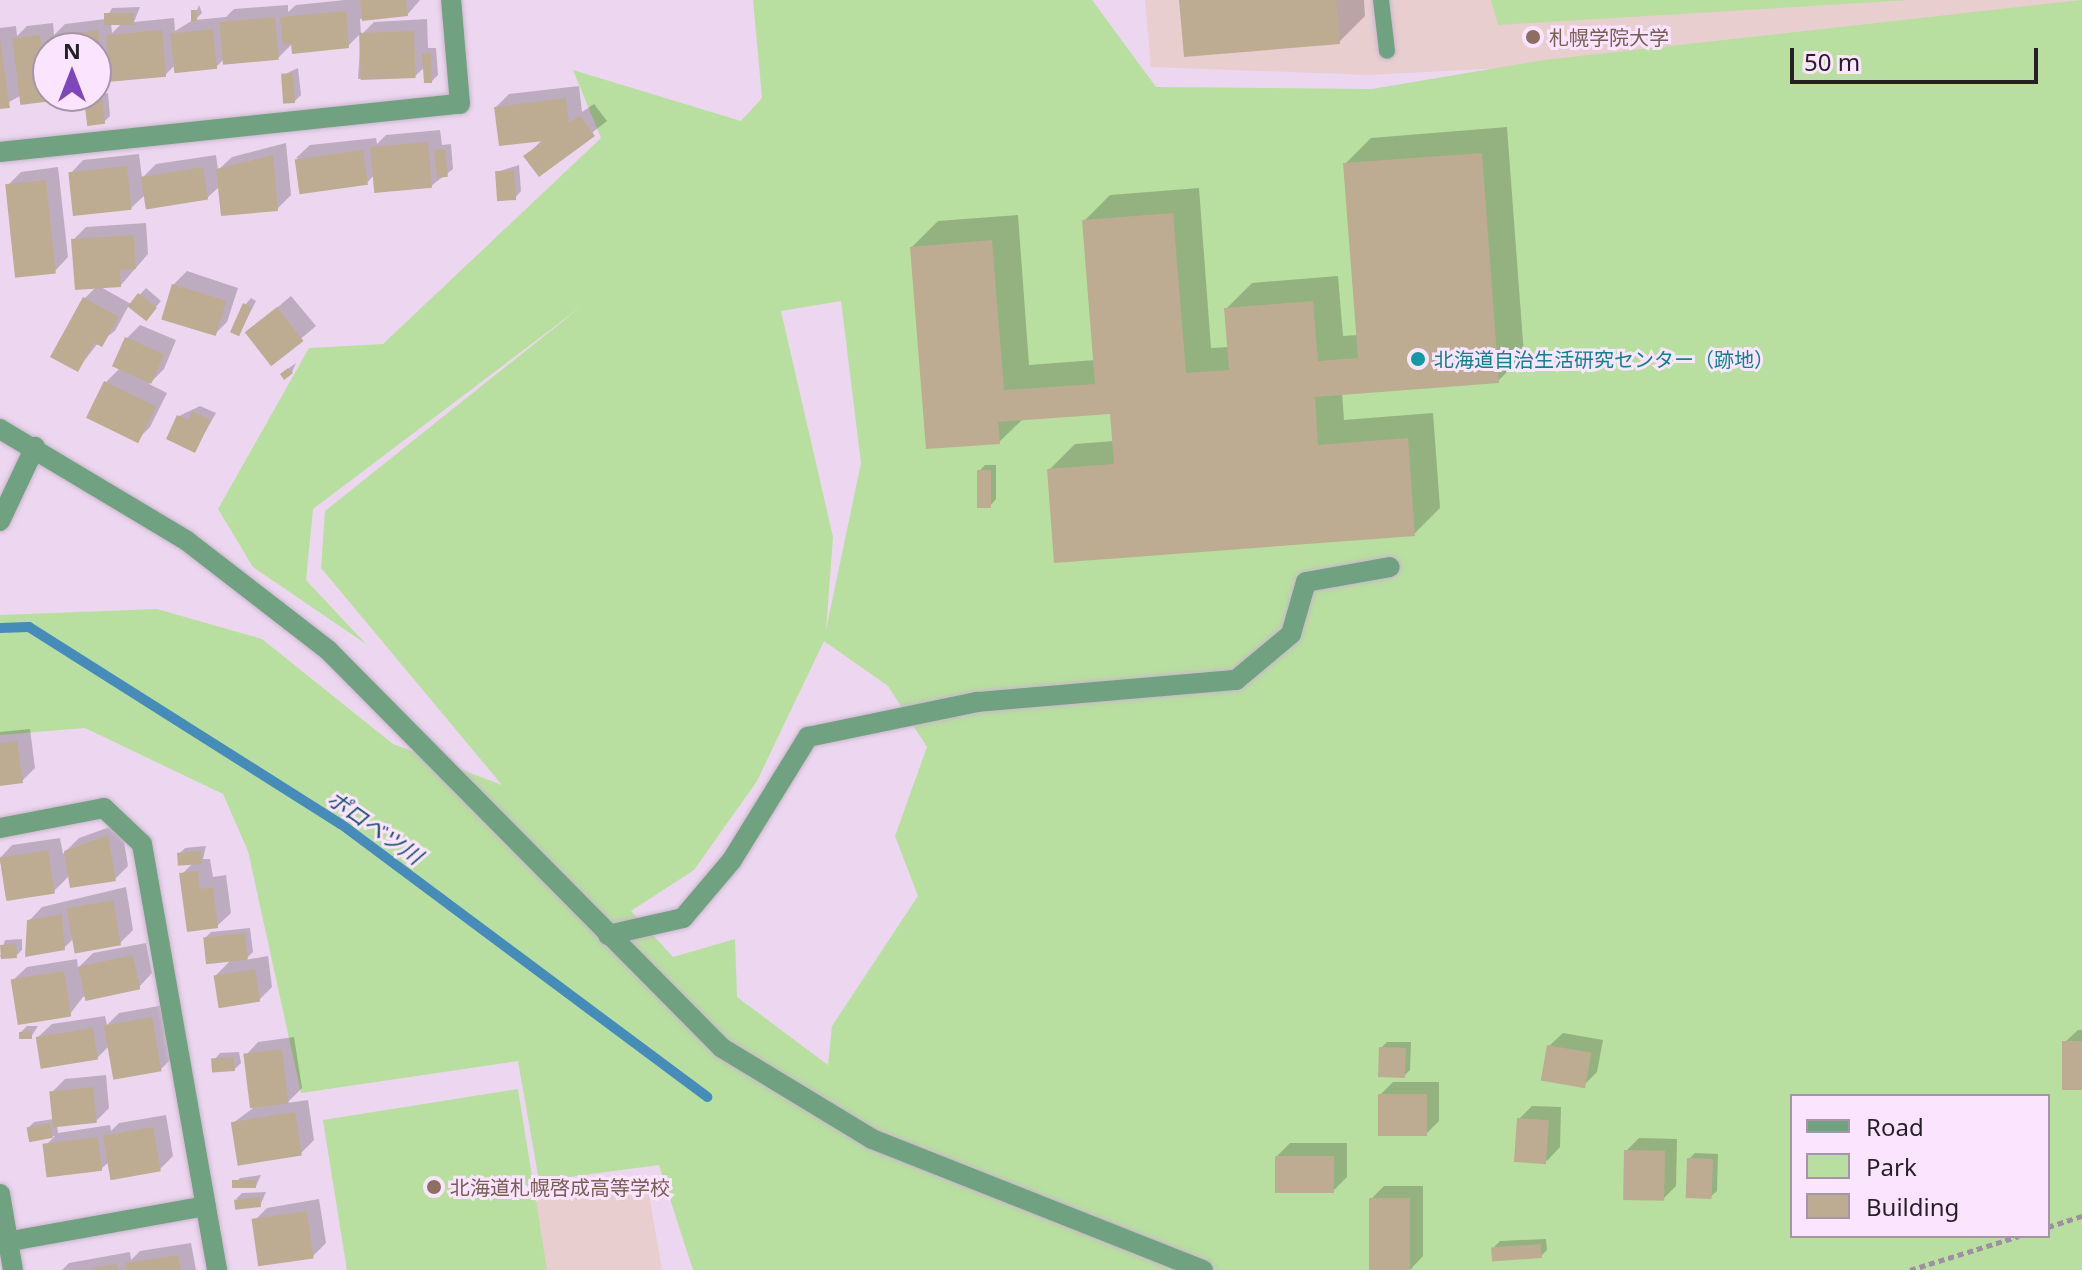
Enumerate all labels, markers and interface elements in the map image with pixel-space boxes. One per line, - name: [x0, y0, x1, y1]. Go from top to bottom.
- place label: 札幌学院大学: [1549, 25, 1669, 49]
- marker: 札幌学院大学: [1524, 28, 1542, 46]
- north arrow: [32, 32, 112, 112]
- scale bar: [1794, 32, 2042, 82]
- text: N: [63, 35, 81, 65]
- text: 50 m: [1804, 45, 1860, 78]
- place label: 北海道自治生活研究センター（跡地）: [1434, 347, 1774, 371]
- marker: 北海道自治生活研究センター（跡地）: [1409, 350, 1427, 368]
- water label: ポロベツ川: [322, 785, 428, 869]
- legend: [1790, 1094, 2050, 1238]
- text: Road: [1866, 1110, 1924, 1143]
- text: Park: [1866, 1150, 1917, 1183]
- place label: 北海道札幌啓成高等学校: [450, 1175, 670, 1199]
- marker: 北海道札幌啓成高等学校: [425, 1178, 443, 1196]
- text: Building: [1866, 1190, 1959, 1223]

